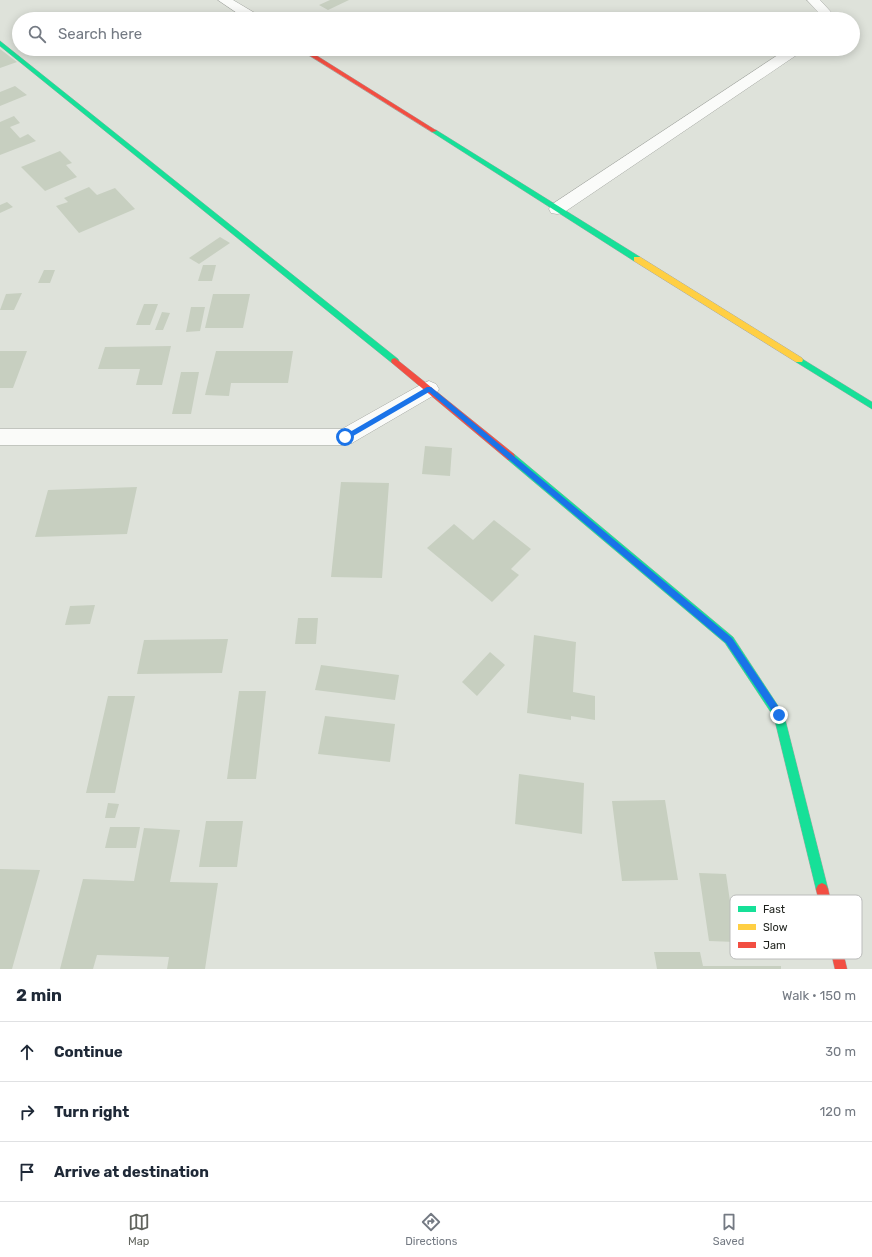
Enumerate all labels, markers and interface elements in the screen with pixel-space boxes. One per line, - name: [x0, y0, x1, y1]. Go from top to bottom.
- search box: [12, 12, 860, 56]
- icon: search: [26, 23, 48, 45]
- text: Search here: [58, 25, 142, 43]
- route start: [336, 428, 354, 446]
- route end: [770, 706, 788, 724]
- legend: [730, 895, 862, 959]
- text: Fast: [763, 903, 786, 916]
- text: Slow: [763, 921, 788, 934]
- text: Jam: [763, 939, 786, 952]
- text: 2 min: [16, 985, 62, 1005]
- text: Walk · 150 m: [782, 988, 856, 1003]
- icon: ahead: [16, 1041, 38, 1063]
- text: Continue: [54, 1043, 123, 1061]
- text: 30 m: [825, 1044, 856, 1059]
- icon: right: [16, 1101, 38, 1123]
- text: Turn right: [54, 1103, 129, 1121]
- text: 120 m: [820, 1104, 856, 1119]
- icon: arrive: [16, 1161, 38, 1183]
- text: Arrive at destination: [54, 1163, 209, 1181]
- tab: Map: [128, 1211, 150, 1248]
- tab: Directions: [405, 1211, 457, 1248]
- tab: Saved: [713, 1211, 744, 1248]

